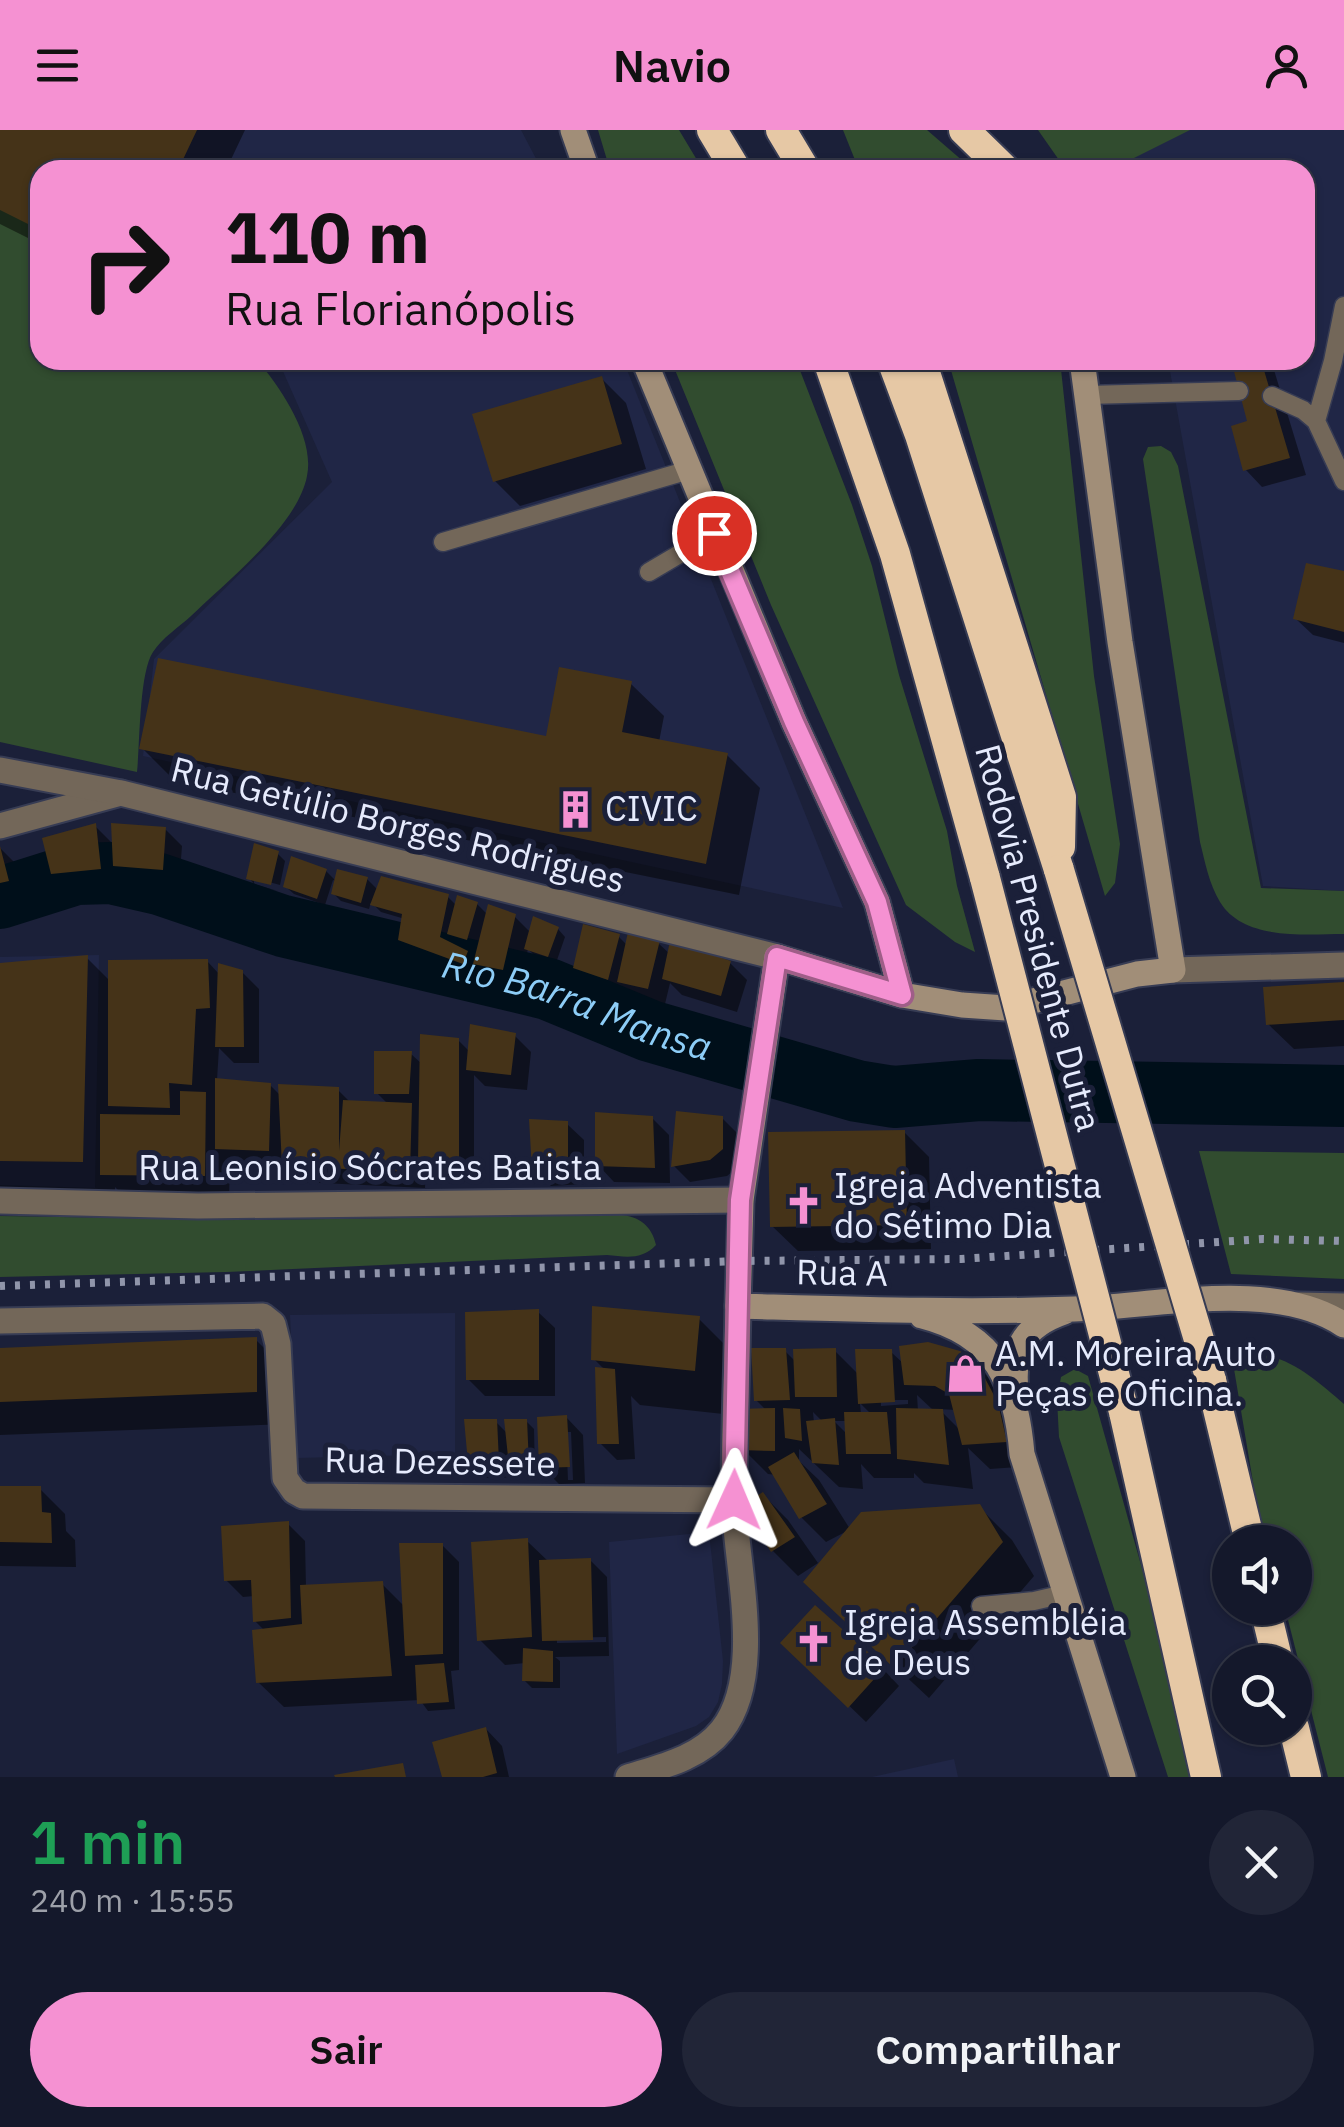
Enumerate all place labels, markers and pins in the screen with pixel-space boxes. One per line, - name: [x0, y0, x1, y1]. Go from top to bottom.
- pin: [672, 491, 757, 576]
- place label: CIVIC: [605, 785, 698, 831]
- building icon: CIVIC: [554, 788, 596, 830]
- place label: Igreja Adventista do Sétimo Dia: [834, 1162, 1102, 1248]
- church icon: Igreja Adventista do Sétimo Dia: [783, 1185, 825, 1227]
- place label: A.M. Moreira Auto Peças e Oficina.: [995, 1330, 1276, 1416]
- shop icon: A.M. Moreira Auto Peças e Oficina.: [944, 1353, 986, 1395]
- place label: Igreja Assembléia de Deus: [844, 1599, 1127, 1685]
- church icon: Igreja Assembléia de Deus: [793, 1622, 835, 1664]

